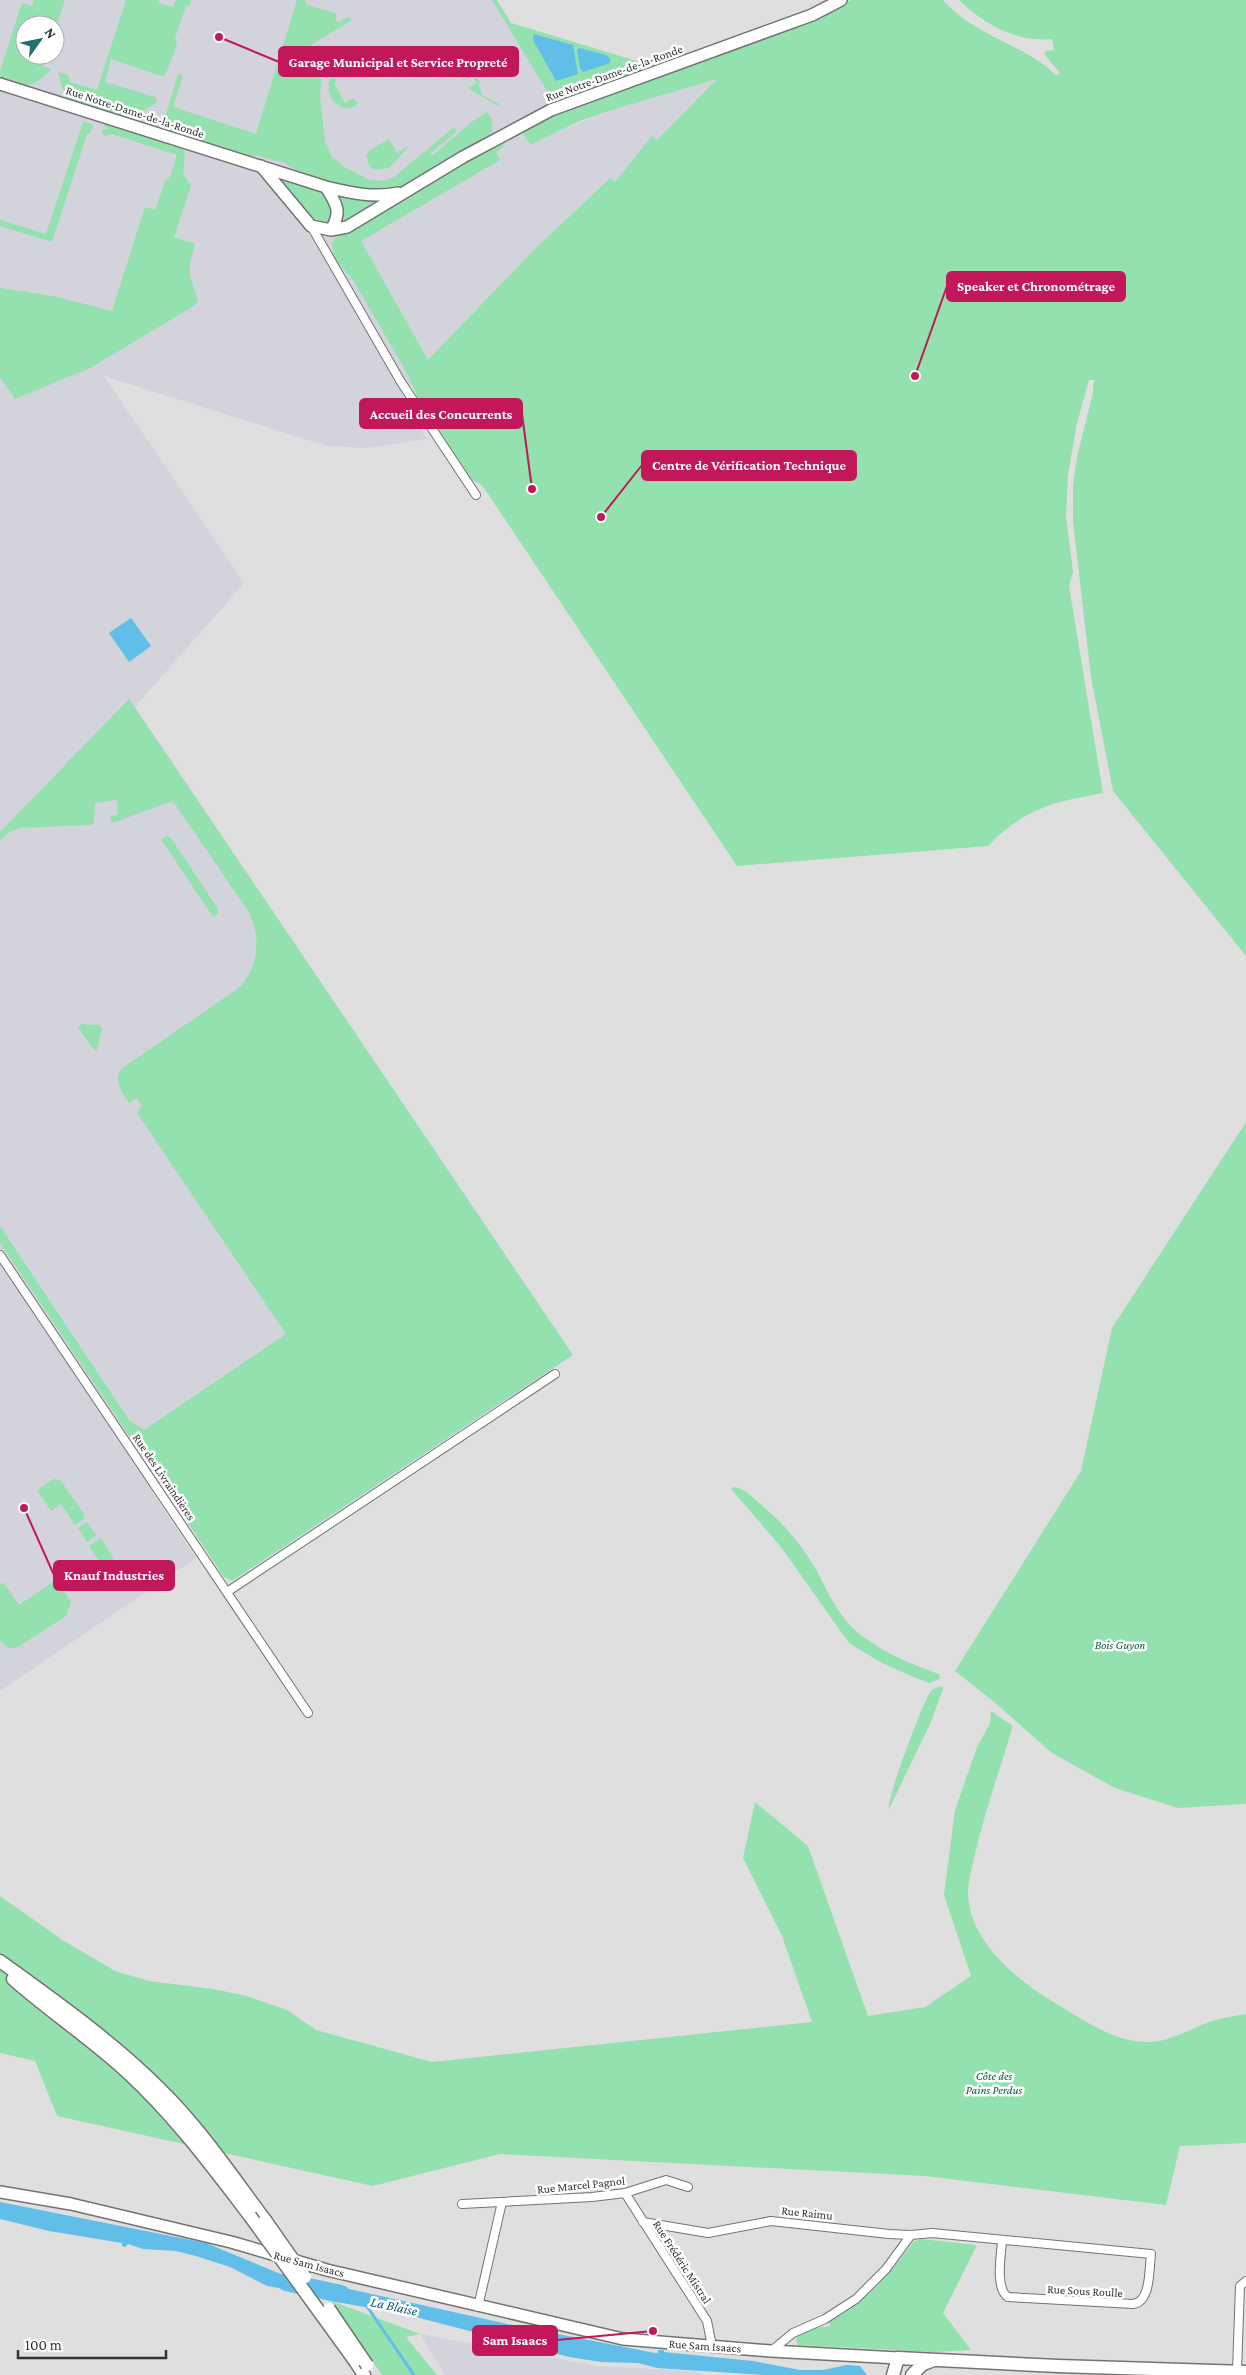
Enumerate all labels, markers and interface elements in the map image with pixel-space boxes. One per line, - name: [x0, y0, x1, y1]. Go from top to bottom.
- north arrow: [15, 15, 65, 65]
- text: N: [42, 25, 60, 42]
- street label: Rue Notre-Dame-de-la-Ronde: [544, 42, 684, 104]
- callout: Garage Municipal et Service Propreté: [279, 47, 518, 76]
- text: Garage Municipal et Service Propreté: [288, 54, 508, 70]
- street label: Rue Notre-Dame-de-la-Ronde: [64, 83, 206, 141]
- callout: Speaker et Chronométrage: [947, 272, 1125, 301]
- text: Speaker et Chronométrage: [957, 278, 1115, 294]
- callout: Accueil des Concurrents: [360, 399, 522, 428]
- text: Accueil des Concurrents: [369, 406, 513, 422]
- callout: Centre de Vérification Technique: [642, 451, 856, 480]
- text: Centre de Vérification Technique: [652, 457, 847, 473]
- street label: Rue des Livraindières: [130, 1431, 198, 1523]
- callout: Knauf Industries: [54, 1561, 174, 1590]
- text: Knauf Industries: [64, 1567, 164, 1583]
- park label: Bois Guyon: [1095, 1638, 1145, 1652]
- park label: Côte des Pains Perdus: [966, 2069, 1022, 2097]
- street label: Rue Marcel Pagnol: [536, 2173, 626, 2197]
- street label: Rue Raimu: [781, 2203, 834, 2223]
- street label: Rue Frédéric Mistral: [650, 2218, 714, 2306]
- street label: Rue Sam Isaacs: [272, 2248, 346, 2280]
- street label: Rue Sous Roulle: [1047, 2282, 1123, 2300]
- water label: La Blaise: [369, 2293, 419, 2319]
- callout: Sam Isaacs: [473, 2326, 557, 2355]
- scale bar: [18, 2328, 165, 2360]
- text: Sam Isaacs: [483, 2332, 547, 2348]
- street label: Rue Sam Isaacs: [668, 2336, 742, 2356]
- text: 100 m: [25, 2337, 62, 2353]

